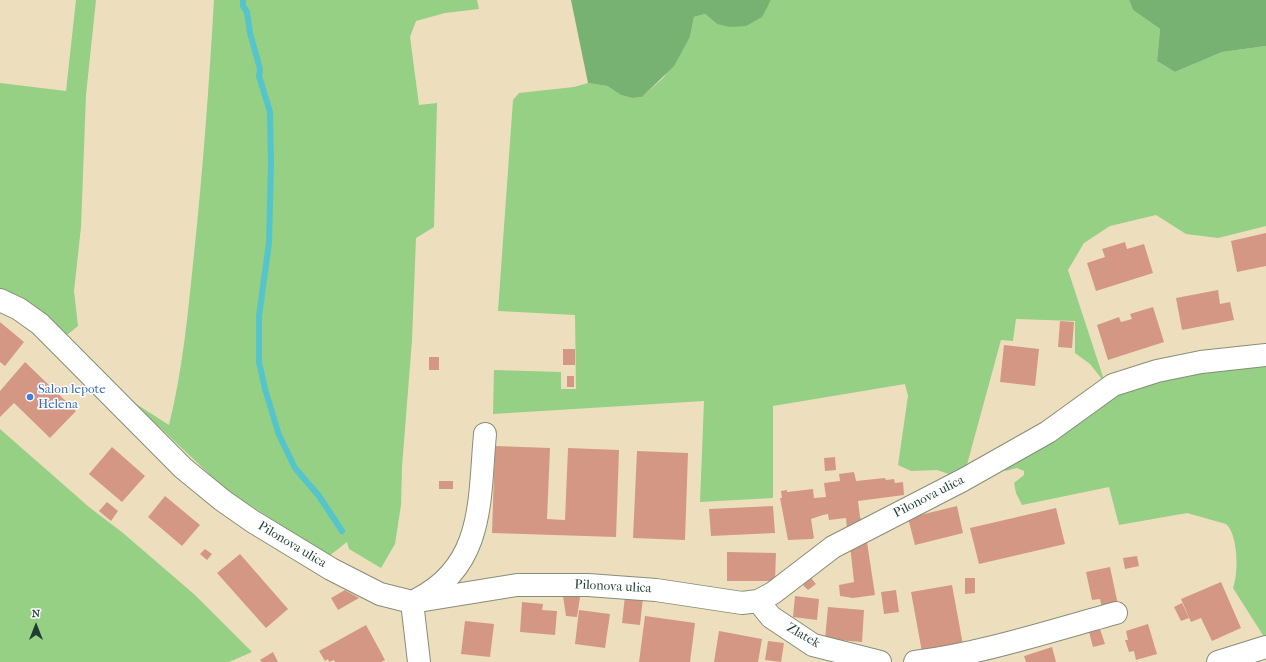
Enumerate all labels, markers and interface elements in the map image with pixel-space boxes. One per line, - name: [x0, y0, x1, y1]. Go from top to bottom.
- place label: Salon lepote Helena: [38, 382, 106, 413]
- marker: Salon lepote Helena: [25, 392, 35, 402]
- street label: Pilonova ulica: [891, 473, 967, 521]
- street label: Pilonova ulica: [255, 518, 329, 572]
- street label: Pilonova ulica: [574, 577, 652, 597]
- north arrow: [16, 606, 56, 646]
- text: N: [32, 607, 40, 620]
- street label: Zlatek: [783, 620, 823, 652]

